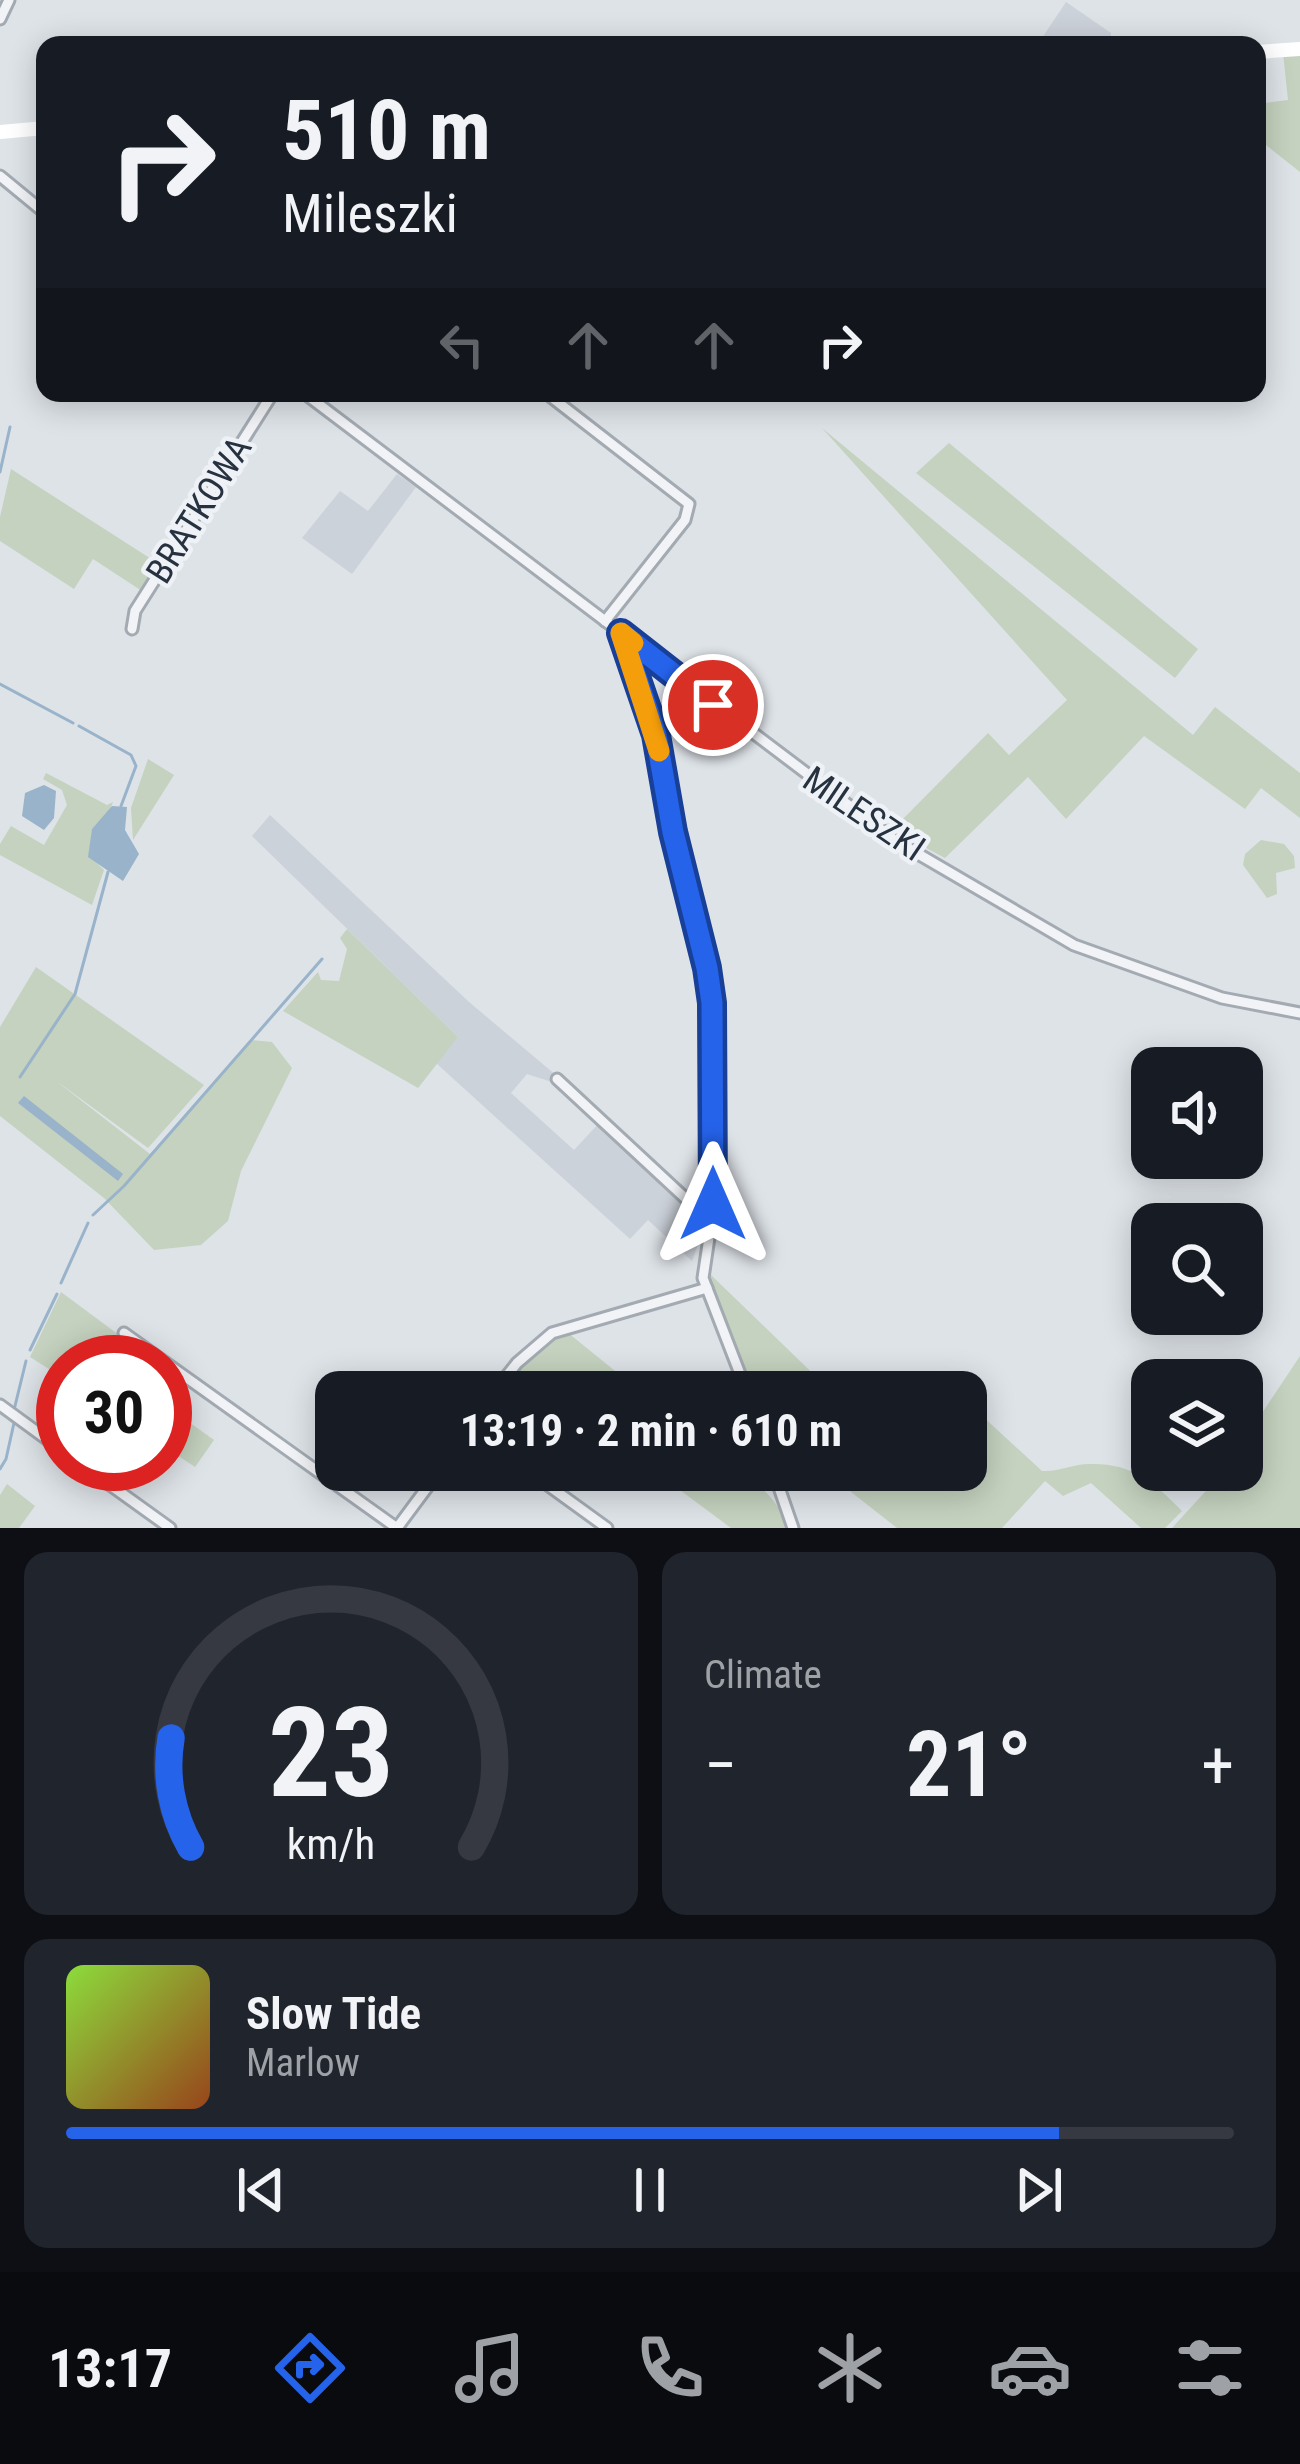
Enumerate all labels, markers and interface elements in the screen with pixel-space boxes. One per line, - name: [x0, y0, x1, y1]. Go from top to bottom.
- text: 510 m: [282, 81, 491, 180]
- icon: right: [84, 84, 240, 240]
- text: Mileszki: [282, 182, 458, 245]
- icon: left: [429, 312, 495, 378]
- icon: ahead: [555, 312, 621, 378]
- icon: ahead: [681, 312, 747, 378]
- icon: right: [807, 312, 873, 378]
- street label: BRATKOWA: [138, 429, 260, 591]
- pin: [662, 654, 764, 756]
- icon: arrive: [680, 672, 746, 738]
- street label: MILESZKI: [795, 758, 933, 870]
- map controls: [1131, 1047, 1263, 1491]
- button: sound: [1131, 1047, 1263, 1179]
- position arrow: [650, 1141, 776, 1267]
- button: search: [1131, 1203, 1263, 1335]
- speed limit sign: 30: [36, 1335, 192, 1491]
- button: layers: [1131, 1359, 1263, 1491]
- text: 13:19 · 2 min · 610 m: [460, 1404, 842, 1457]
- text: Climate: [704, 1652, 822, 1698]
- text: 23: [268, 1680, 394, 1826]
- text: 21°: [906, 1713, 1032, 1818]
- text: −: [704, 1727, 737, 1804]
- text: +: [1201, 1727, 1234, 1804]
- text: km/h: [287, 1818, 375, 1868]
- text: Slow Tide: [246, 1987, 421, 2040]
- text: Marlow: [246, 2040, 360, 2086]
- icon: previous: [228, 2157, 294, 2223]
- icon: pause: [617, 2157, 683, 2223]
- icon: next: [1006, 2157, 1072, 2223]
- icon: directions: [268, 2326, 352, 2410]
- icon: music: [448, 2326, 532, 2410]
- icon: phone: [628, 2326, 712, 2410]
- icon: climate: [808, 2326, 892, 2410]
- icon: car: [988, 2326, 1072, 2410]
- icon: filters: [1168, 2326, 1252, 2410]
- text: 13:17: [48, 2337, 172, 2400]

